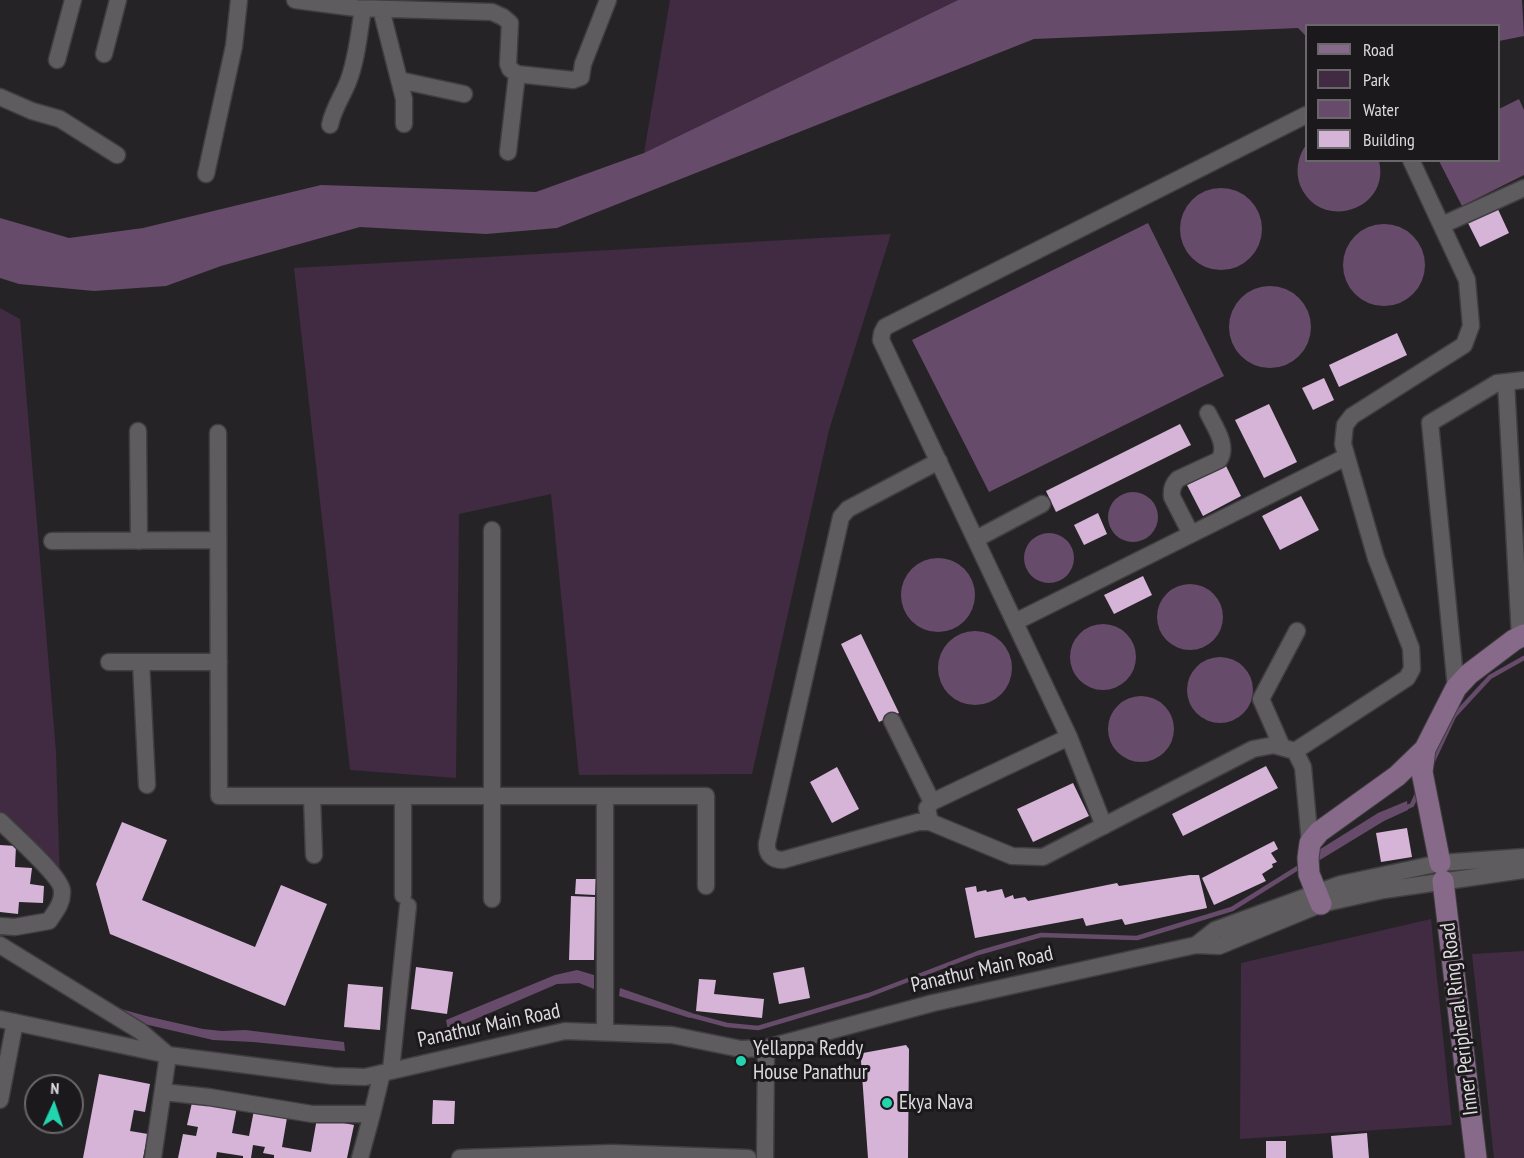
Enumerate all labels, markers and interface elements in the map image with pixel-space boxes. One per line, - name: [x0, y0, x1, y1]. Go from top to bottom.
- legend: [1305, 24, 1500, 162]
- text: Road: [1363, 38, 1394, 61]
- text: Park: [1363, 68, 1390, 91]
- text: Water: [1363, 98, 1399, 121]
- text: Building: [1363, 128, 1415, 151]
- street label: Inner Peripheral Ring Road: [1436, 921, 1484, 1117]
- street label: Panathur Main Road: [908, 941, 1056, 999]
- street label: Panathur Main Road: [415, 999, 563, 1053]
- place label: Yellappa Reddy House Panathur: [753, 1036, 867, 1086]
- marker: Yellappa Reddy House Panathur: [734, 1054, 748, 1068]
- north arrow: [24, 1074, 84, 1134]
- text: N: [50, 1078, 60, 1098]
- place label: Ekya Nava: [899, 1090, 973, 1116]
- marker: Ekya Nava: [880, 1096, 894, 1110]

